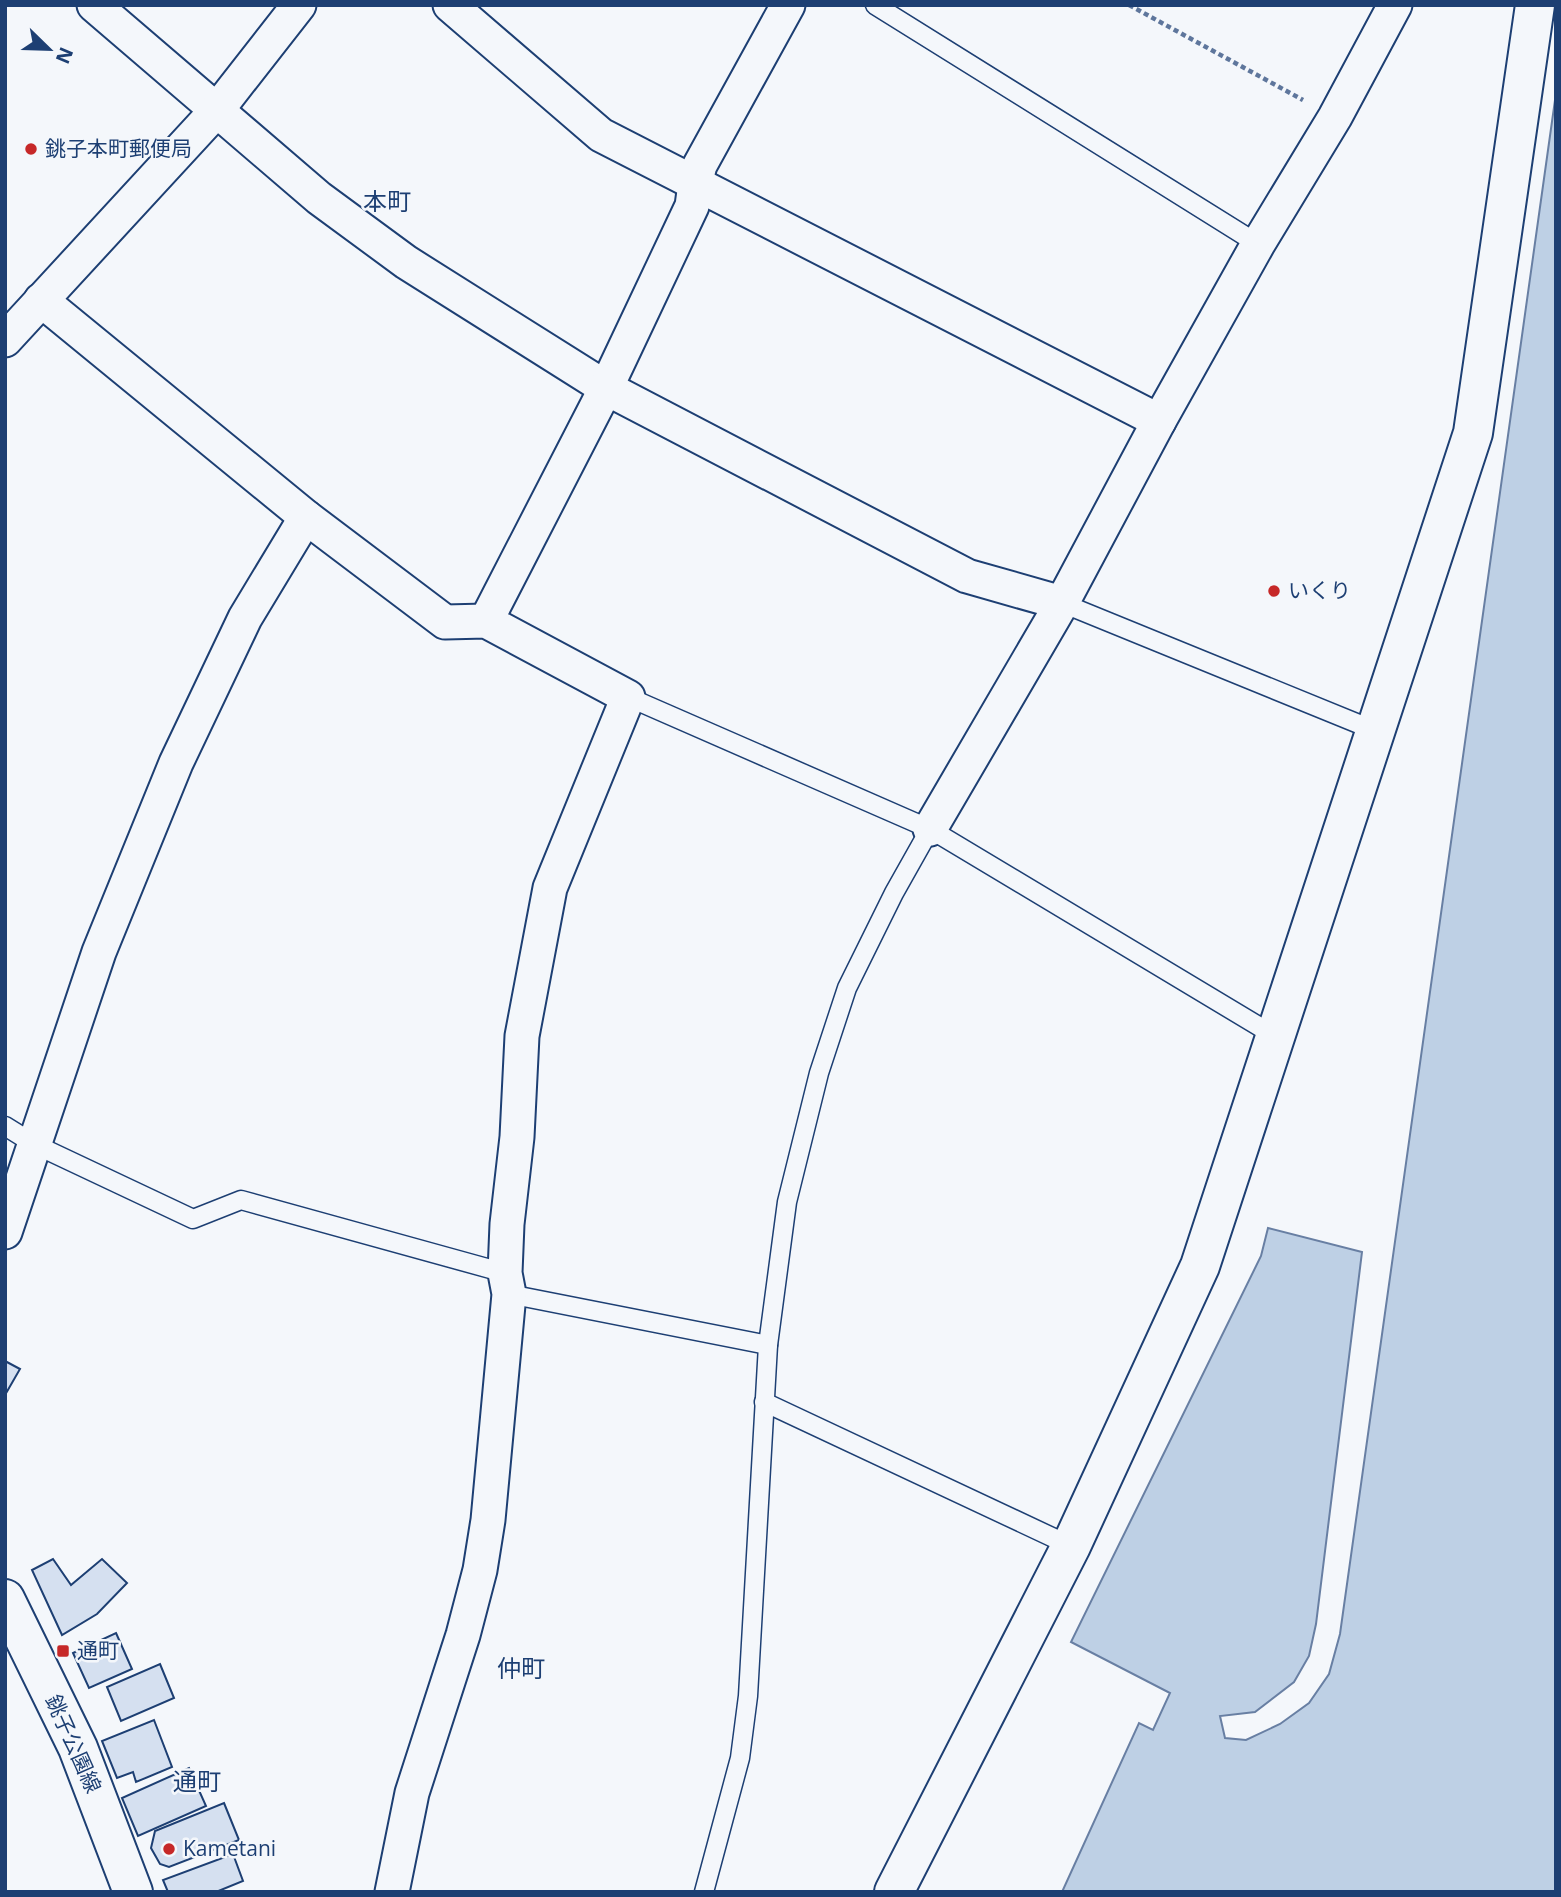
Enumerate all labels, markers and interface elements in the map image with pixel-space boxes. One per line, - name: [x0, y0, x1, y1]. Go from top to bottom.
- north arrow: [14, 14, 84, 84]
- text: N: [50, 43, 80, 68]
- place label: 銚子本町郵便局: [45, 134, 192, 162]
- marker: 銚子本町郵便局: [23, 141, 39, 157]
- district label: 本町: [363, 184, 411, 217]
- place label: いくり: [1288, 576, 1351, 604]
- marker: いくり: [1266, 583, 1282, 599]
- place label: 通町: [77, 1636, 119, 1664]
- marker: 通町: [55, 1643, 71, 1659]
- district label: 仲町: [497, 1651, 545, 1684]
- street label: 銚子公園線: [40, 1690, 108, 1797]
- district label: 通町: [173, 1764, 221, 1797]
- place label: Kametani: [183, 1834, 276, 1862]
- marker: Kametani: [161, 1841, 177, 1857]

